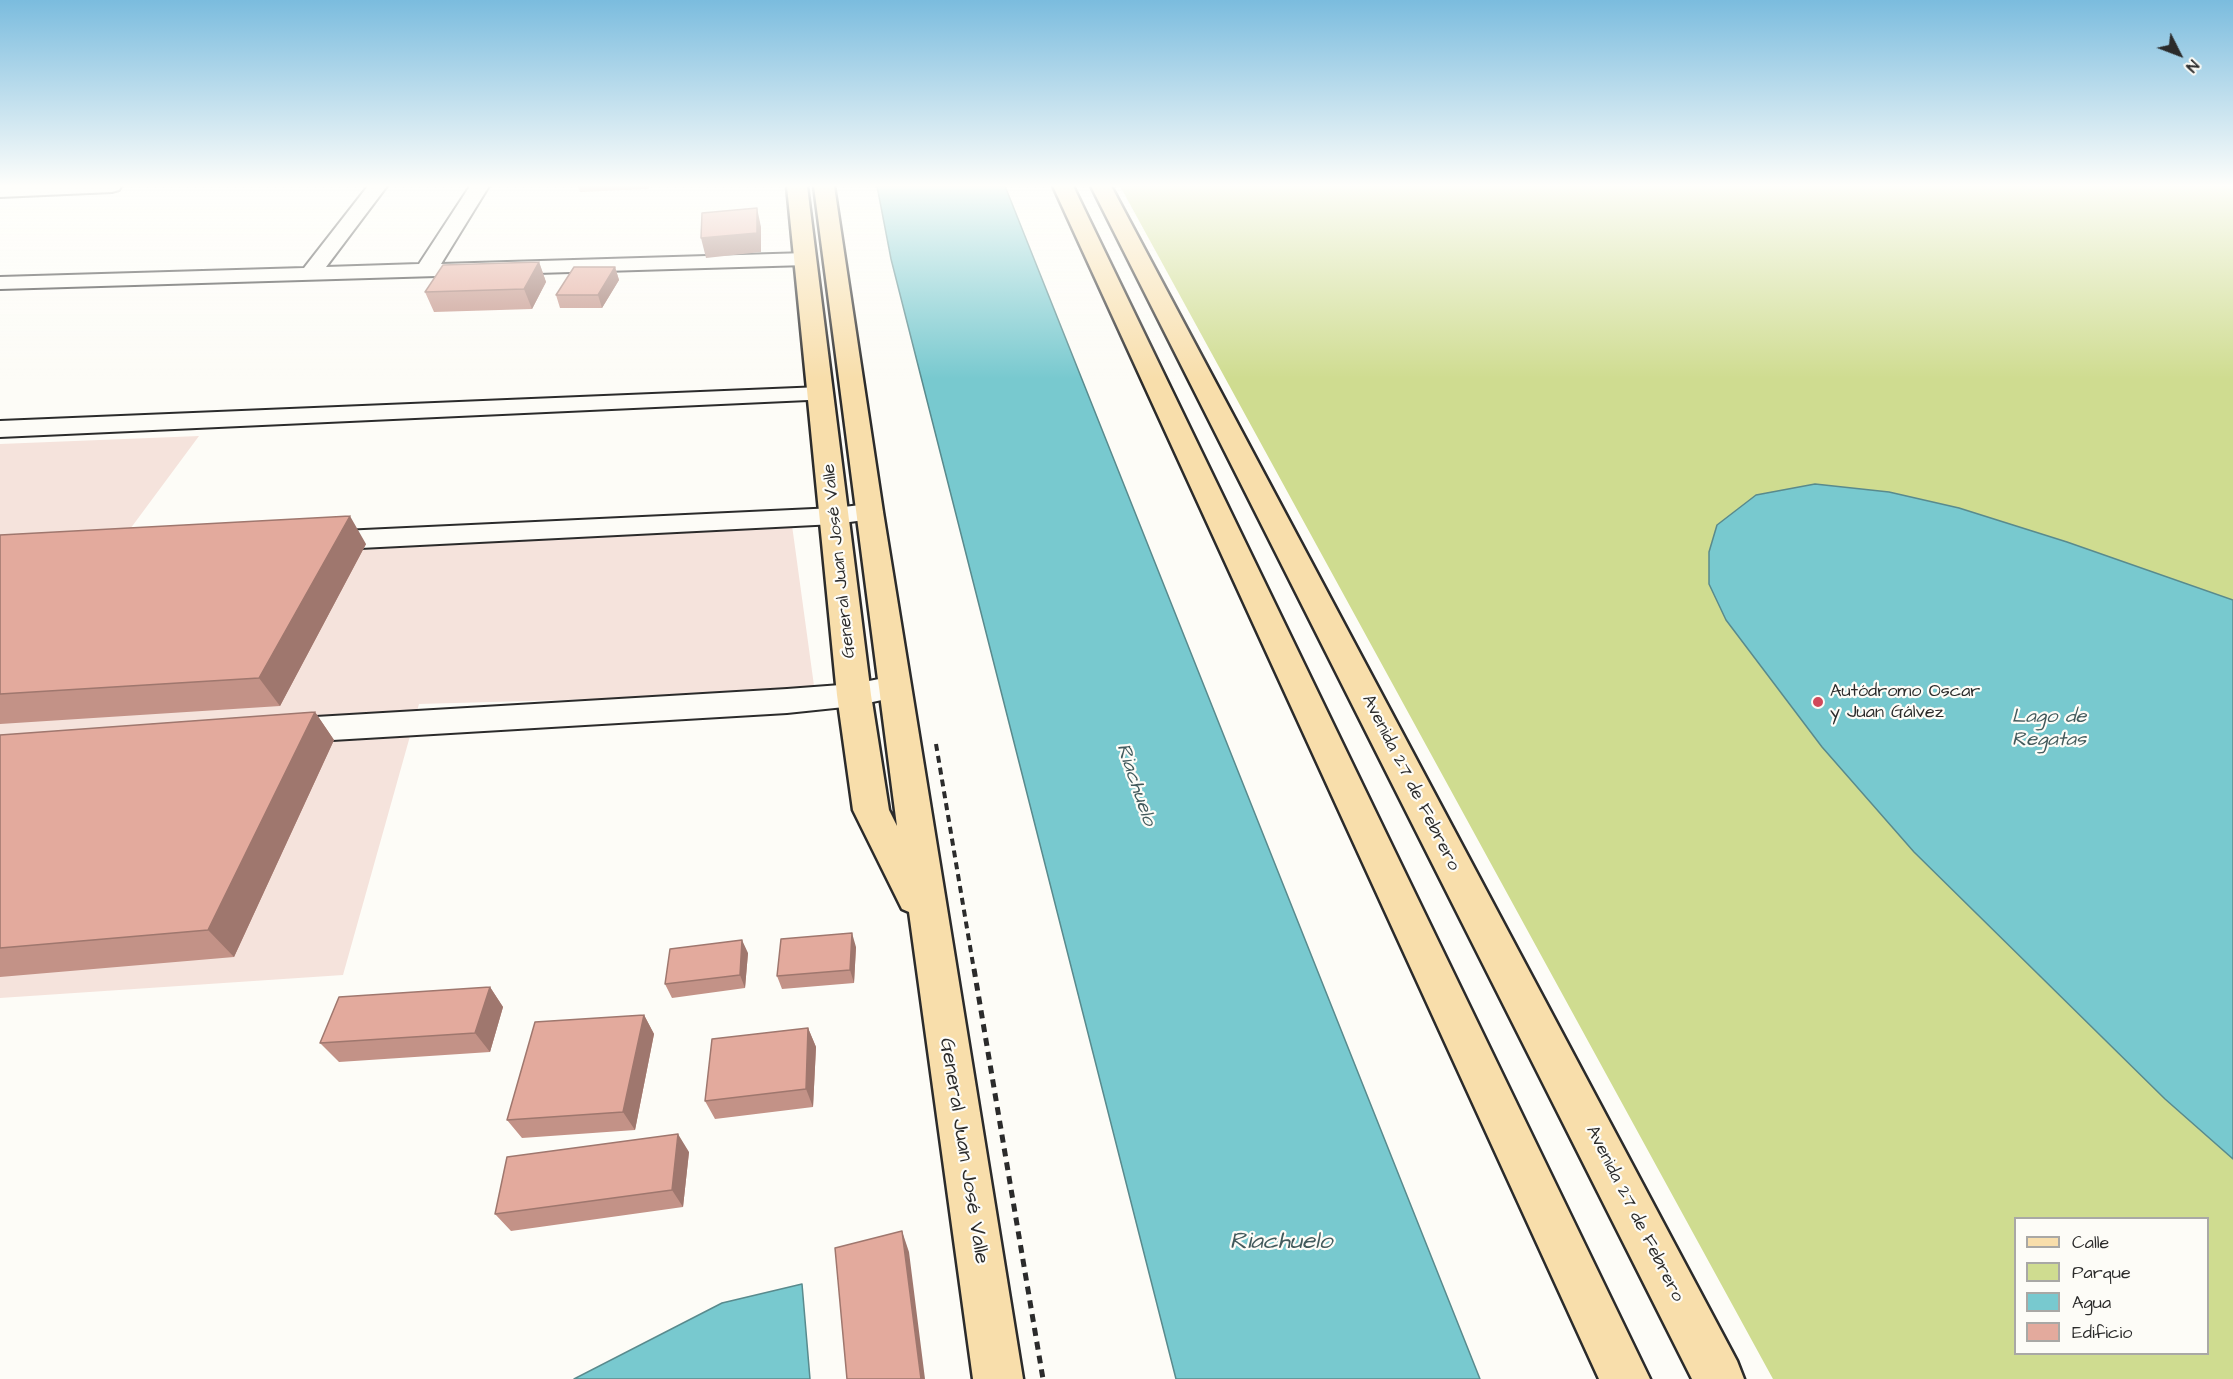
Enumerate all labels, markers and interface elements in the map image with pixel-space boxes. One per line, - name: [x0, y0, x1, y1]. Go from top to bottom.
- north arrow: [2149, 24, 2209, 84]
- text: N: [2181, 55, 2204, 77]
- street label: General Juan José Valle: [819, 463, 861, 659]
- place label: Autódromo Oscar y Juan Gálvez: [1830, 681, 1980, 724]
- street label: Avenida 27 de Febrero: [1356, 691, 1464, 875]
- marker: Autódromo Oscar y Juan Gálvez: [1811, 695, 1825, 709]
- water label: Lago de Regatas: [2012, 706, 2086, 753]
- water label: Riachuelo: [1110, 741, 1160, 829]
- street label: General Juan José Valle: [933, 1036, 993, 1266]
- street label: Avenida 27 de Febrero: [1580, 1122, 1688, 1306]
- legend: [2014, 1217, 2209, 1355]
- water label: Riachuelo: [1230, 1229, 1332, 1257]
- text: Calle: [2072, 1230, 2109, 1255]
- text: Parque: [2072, 1260, 2131, 1285]
- text: Agua: [2072, 1290, 2111, 1315]
- text: Edificio: [2072, 1320, 2132, 1345]

